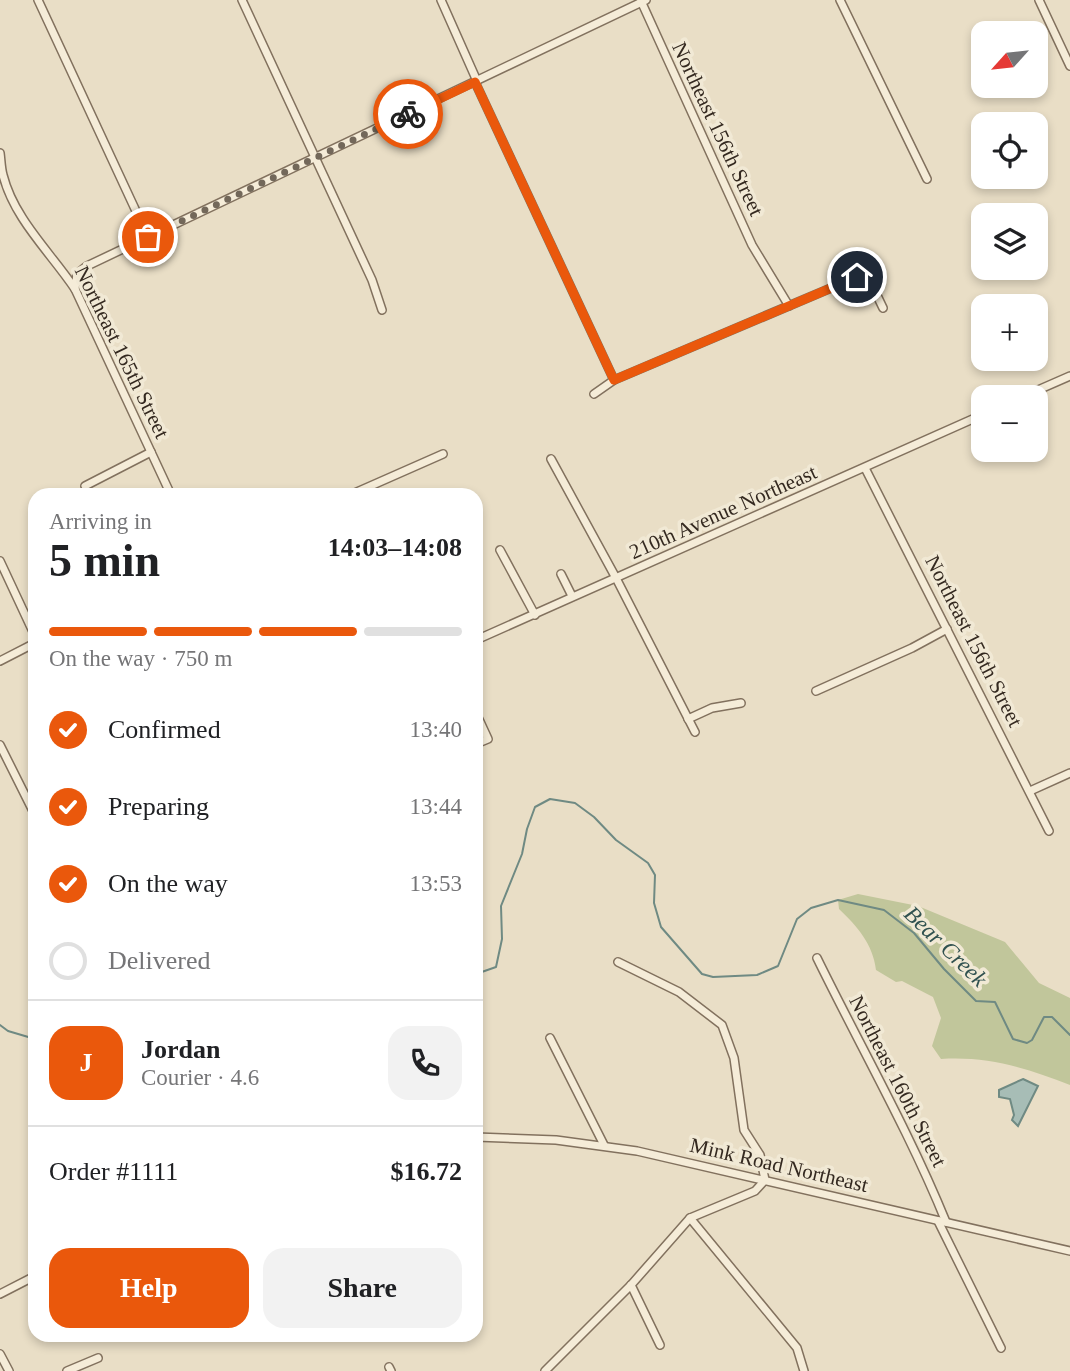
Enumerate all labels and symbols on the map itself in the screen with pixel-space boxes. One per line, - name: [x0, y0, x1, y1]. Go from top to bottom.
- north arrow: [971, 21, 1048, 98]
- street label: Northeast 156th Street: [667, 38, 769, 220]
- courier: [373, 79, 443, 149]
- pin: [118, 207, 178, 267]
- pin: [827, 247, 887, 307]
- street label: Northeast 165th Street: [70, 262, 174, 442]
- street label: 210th Avenue Northeast: [626, 460, 821, 564]
- street label: Northeast 156th Street: [920, 551, 1028, 731]
- water label: Bear Creek: [899, 901, 992, 992]
- street label: Northeast 160th Street: [844, 991, 952, 1171]
- street label: Mink Road Northeast: [688, 1133, 871, 1197]

